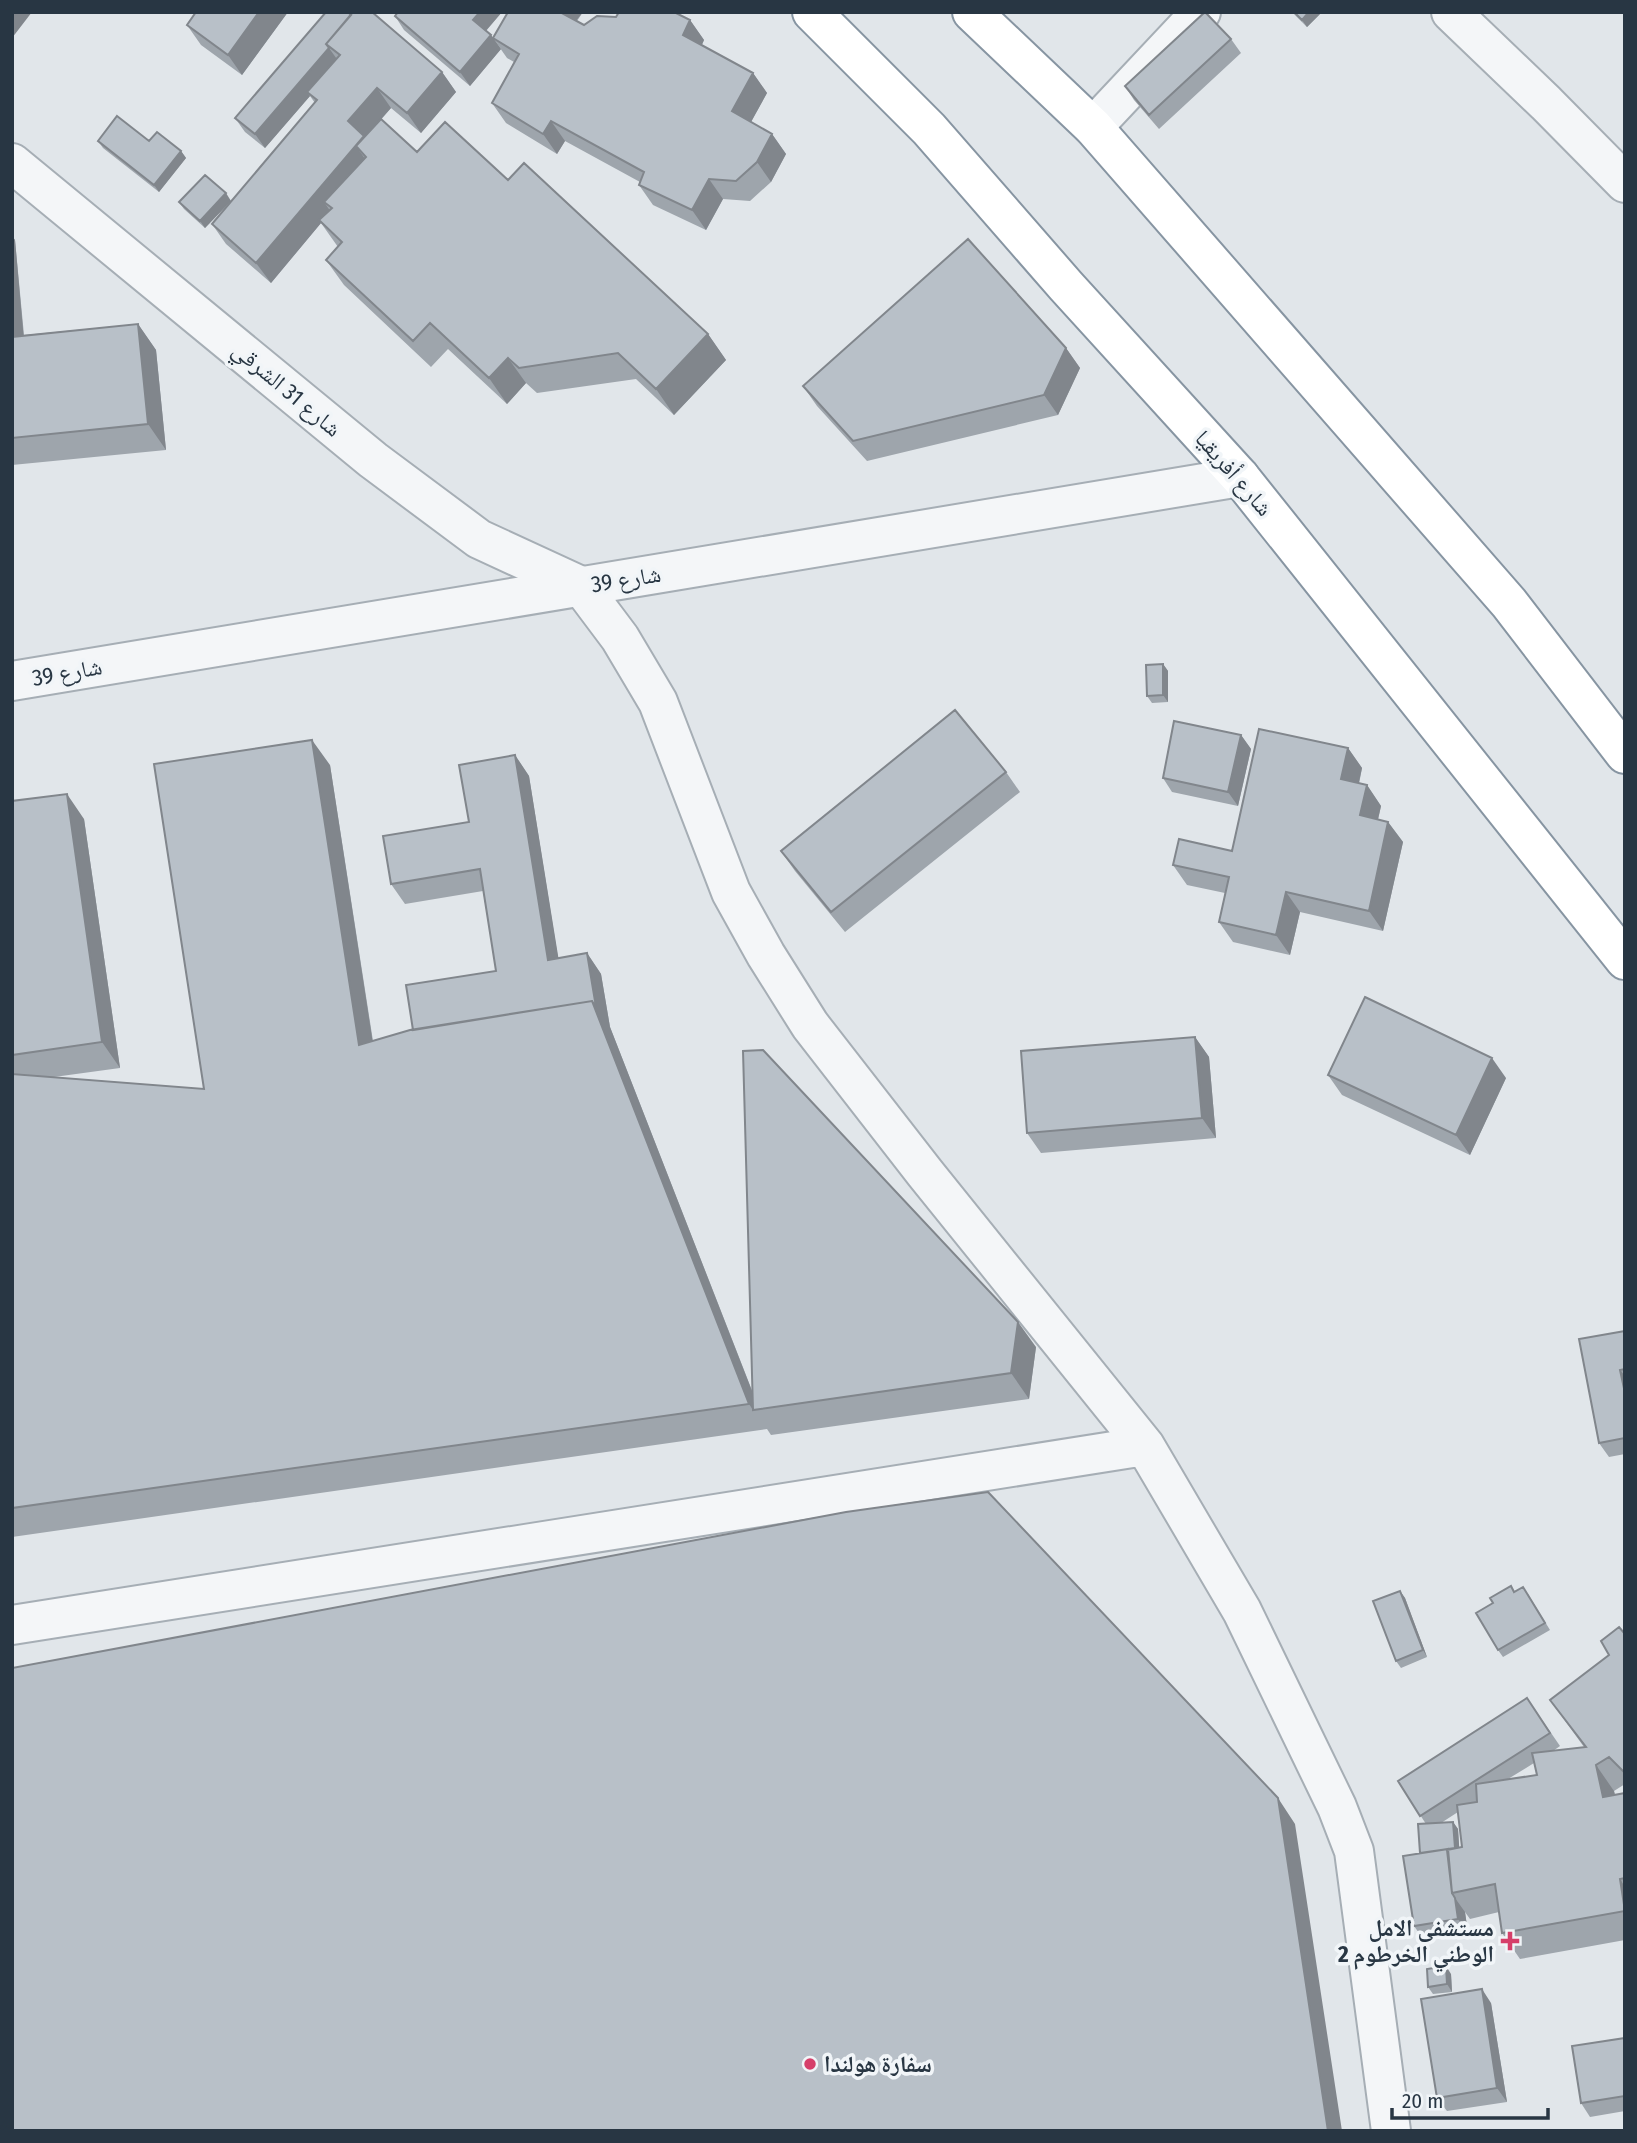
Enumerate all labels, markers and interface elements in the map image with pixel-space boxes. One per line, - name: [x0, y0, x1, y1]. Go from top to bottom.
- street label: شارع 31 الشرقي: [224, 335, 347, 446]
- street label: شارع أفريقيا: [1188, 424, 1279, 522]
- street label: شارع 39: [589, 560, 663, 599]
- street label: شارع 39: [30, 652, 104, 693]
- place label: مستشفى الامل الوطني الخرطوم 2: [1337, 1914, 1494, 1973]
- marker: مستشفى الامل الوطني الخرطوم 2: [1500, 1931, 1520, 1951]
- place label: سفارة هولندا: [824, 2050, 932, 2078]
- marker: سفارة هولندا: [802, 2056, 818, 2072]
- scale bar: [1392, 2076, 1548, 2120]
- text: 20 m: [1402, 2088, 1443, 2114]

